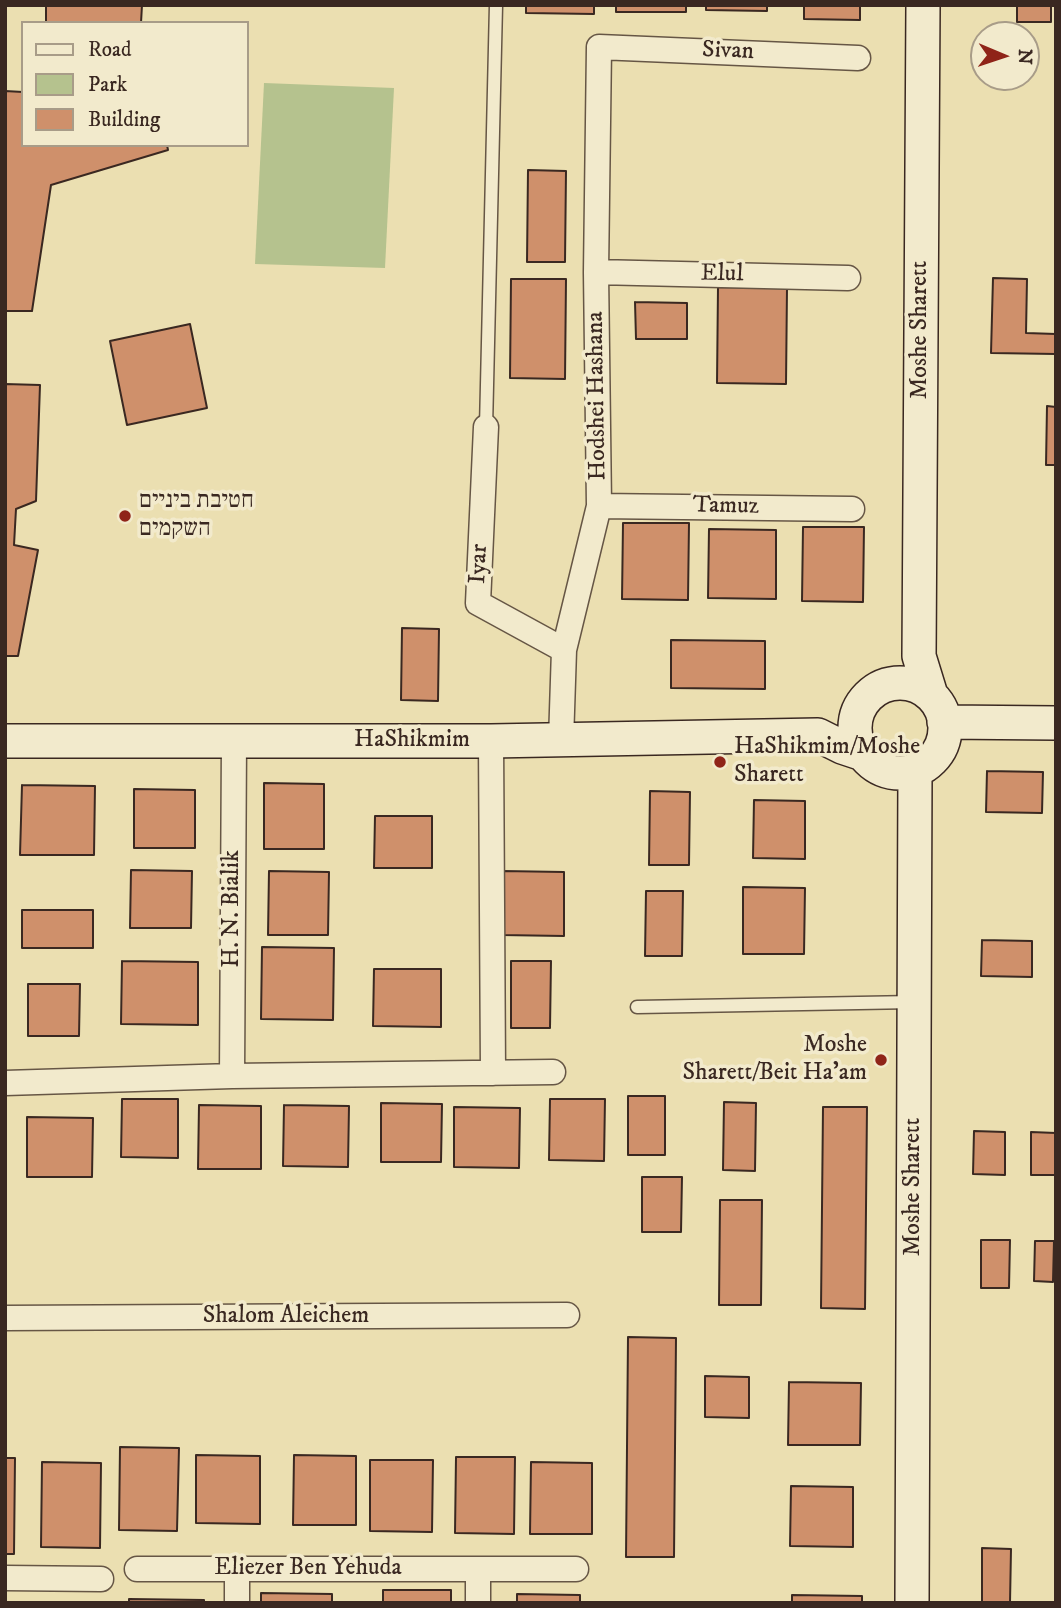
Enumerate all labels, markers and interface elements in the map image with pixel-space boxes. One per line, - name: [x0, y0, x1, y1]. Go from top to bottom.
- legend: [21, 21, 248, 147]
- north arrow: [970, 21, 1040, 91]
- text: Road: [88, 37, 132, 63]
- street label: Sivan: [701, 37, 755, 67]
- text: N: [1013, 48, 1036, 65]
- text: Park: [88, 72, 127, 98]
- text: Building: [88, 107, 160, 133]
- street label: Elul: [700, 260, 744, 290]
- street label: Moshe Sharett: [907, 261, 935, 399]
- street label: Hodshei Hashana: [582, 311, 614, 481]
- place label: חטיבת ביניים השקמים: [139, 488, 254, 544]
- street label: Tamuz: [693, 492, 759, 522]
- marker: חטיבת ביניים השקמים: [117, 508, 133, 524]
- street label: Iyar: [465, 543, 495, 585]
- street label: HaShikmim: [354, 727, 470, 755]
- place label: HaShikmim/Moshe Sharett: [734, 734, 920, 790]
- marker: HaShikmim/Moshe Sharett: [712, 754, 728, 770]
- street label: H. N. Bialik: [219, 850, 247, 968]
- place label: Moshe Sharett/Beit Ha'am: [682, 1032, 867, 1088]
- marker: Moshe Sharett/Beit Ha'am: [873, 1052, 889, 1068]
- street label: Moshe Sharett: [900, 1118, 928, 1256]
- street label: Shalom Aleichem: [203, 1303, 369, 1331]
- street label: Eliezer Ben Yehuda: [214, 1555, 402, 1583]

